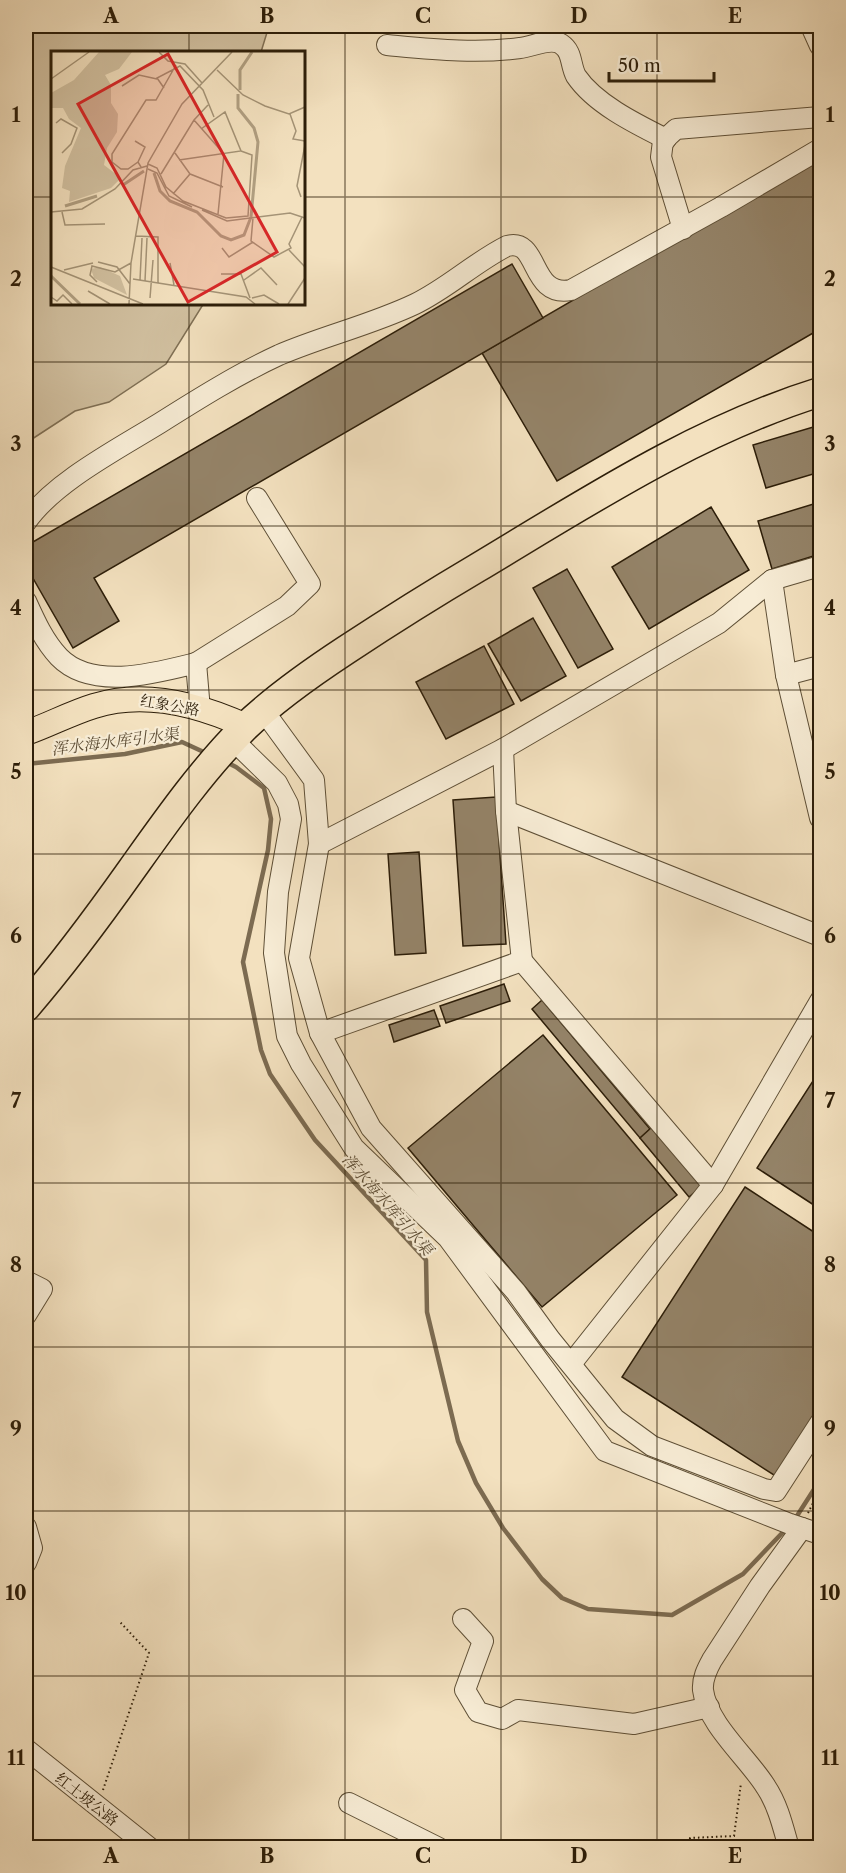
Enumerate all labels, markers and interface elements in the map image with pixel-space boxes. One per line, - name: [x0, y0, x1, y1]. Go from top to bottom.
- text: A: [102, 4, 119, 28]
- text: B: [260, 4, 275, 28]
- text: C: [415, 4, 431, 28]
- text: D: [570, 4, 588, 28]
- text: E: [728, 4, 742, 28]
- scale bar: [609, 45, 714, 83]
- inset map: [51, 51, 304, 304]
- text: 50 m: [618, 55, 661, 77]
- text: 1: [12, 103, 21, 127]
- text: 1: [826, 103, 835, 127]
- text: 2: [10, 267, 22, 291]
- text: 2: [824, 267, 836, 291]
- text: 3: [10, 432, 22, 456]
- text: 3: [824, 432, 836, 456]
- text: 4: [10, 596, 22, 620]
- text: 4: [824, 596, 836, 620]
- street label: 红象公路: [139, 690, 201, 720]
- water label: 浑水海水库引水渠: [50, 723, 182, 759]
- text: 5: [10, 760, 22, 784]
- text: 5: [824, 760, 836, 784]
- text: 6: [10, 924, 22, 948]
- text: 6: [824, 924, 836, 948]
- text: 7: [11, 1089, 22, 1113]
- text: 7: [825, 1089, 836, 1113]
- water label: 浑水海水库引水渠: [338, 1149, 439, 1260]
- text: 8: [10, 1253, 22, 1277]
- text: 8: [824, 1253, 836, 1277]
- text: 9: [10, 1417, 22, 1441]
- text: 9: [824, 1417, 836, 1441]
- text: 10: [5, 1581, 27, 1605]
- text: 10: [819, 1581, 841, 1605]
- text: 11: [7, 1746, 25, 1770]
- text: 11: [821, 1746, 839, 1770]
- street label: 红土坡公路: [52, 1768, 122, 1830]
- text: A: [102, 1844, 119, 1868]
- text: B: [260, 1844, 275, 1868]
- text: C: [415, 1844, 431, 1868]
- text: D: [570, 1844, 588, 1868]
- text: E: [728, 1844, 742, 1868]

